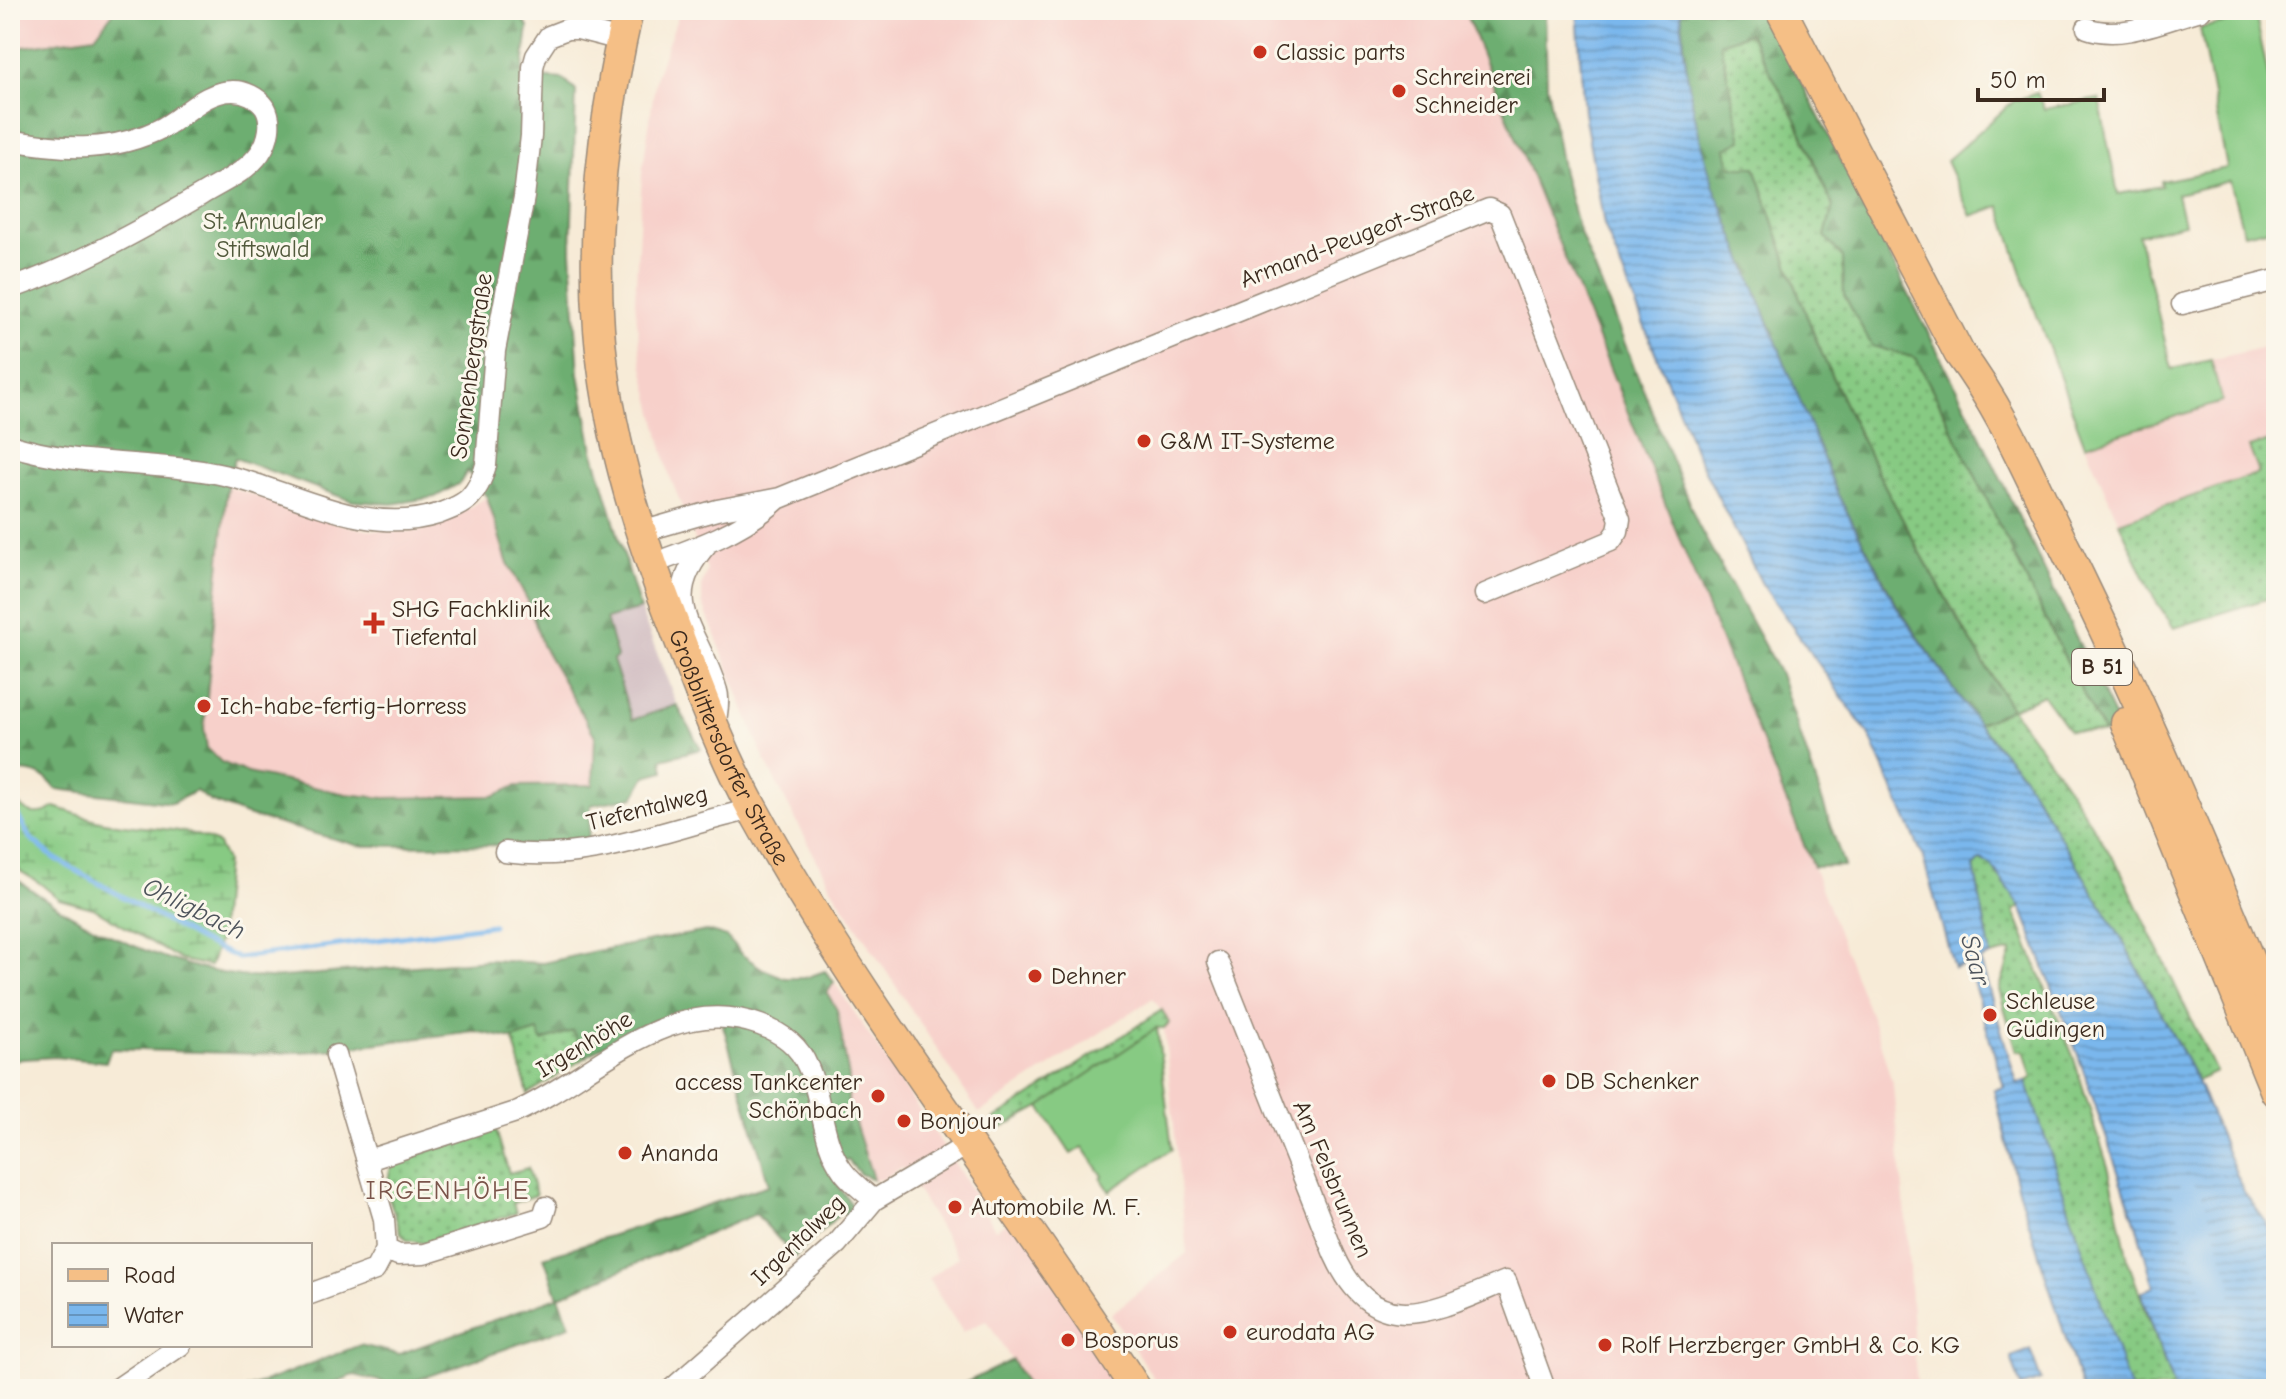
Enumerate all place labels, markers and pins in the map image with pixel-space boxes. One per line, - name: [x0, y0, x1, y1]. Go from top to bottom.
- place label: Classic parts: [1276, 38, 1405, 66]
- marker: Classic parts: [1251, 43, 1269, 61]
- place label: Schreinerei Schneider: [1415, 63, 1531, 119]
- marker: Schreinerei Schneider: [1390, 82, 1408, 100]
- place label: G&M IT-Systeme: [1160, 427, 1335, 455]
- marker: G&M IT-Systeme: [1135, 432, 1153, 450]
- place label: SHG Fachklinik Tiefental: [392, 595, 550, 651]
- marker: SHG Fachklinik Tiefental: [363, 612, 385, 634]
- place label: Ich-habe-fertig-Horress: [220, 692, 466, 720]
- marker: Ich-habe-fertig-Horress: [195, 697, 213, 715]
- place label: Dehner: [1051, 962, 1126, 990]
- marker: Dehner: [1026, 967, 1044, 985]
- place label: Schleuse Güdingen: [2006, 987, 2105, 1043]
- marker: Schleuse Güdingen: [1981, 1006, 1999, 1024]
- place label: DB Schenker: [1565, 1067, 1699, 1095]
- place label: access Tankcenter Schönbach: [675, 1068, 862, 1124]
- marker: DB Schenker: [1540, 1072, 1558, 1090]
- marker: access Tankcenter Schönbach: [869, 1087, 887, 1105]
- place label: Bonjour: [920, 1107, 1001, 1135]
- marker: Bonjour: [895, 1112, 913, 1130]
- place label: Ananda: [641, 1139, 719, 1167]
- marker: Ananda: [616, 1144, 634, 1162]
- place label: Automobile M. F.: [971, 1193, 1140, 1221]
- marker: Automobile M. F.: [946, 1198, 964, 1216]
- place label: eurodata AG: [1246, 1318, 1375, 1346]
- marker: eurodata AG: [1221, 1323, 1239, 1341]
- place label: Bosporus: [1084, 1326, 1179, 1354]
- marker: Bosporus: [1059, 1331, 1077, 1349]
- place label: Rolf Herzberger GmbH & Co. KG: [1621, 1331, 1960, 1359]
- marker: Rolf Herzberger GmbH & Co. KG: [1596, 1336, 1614, 1354]

